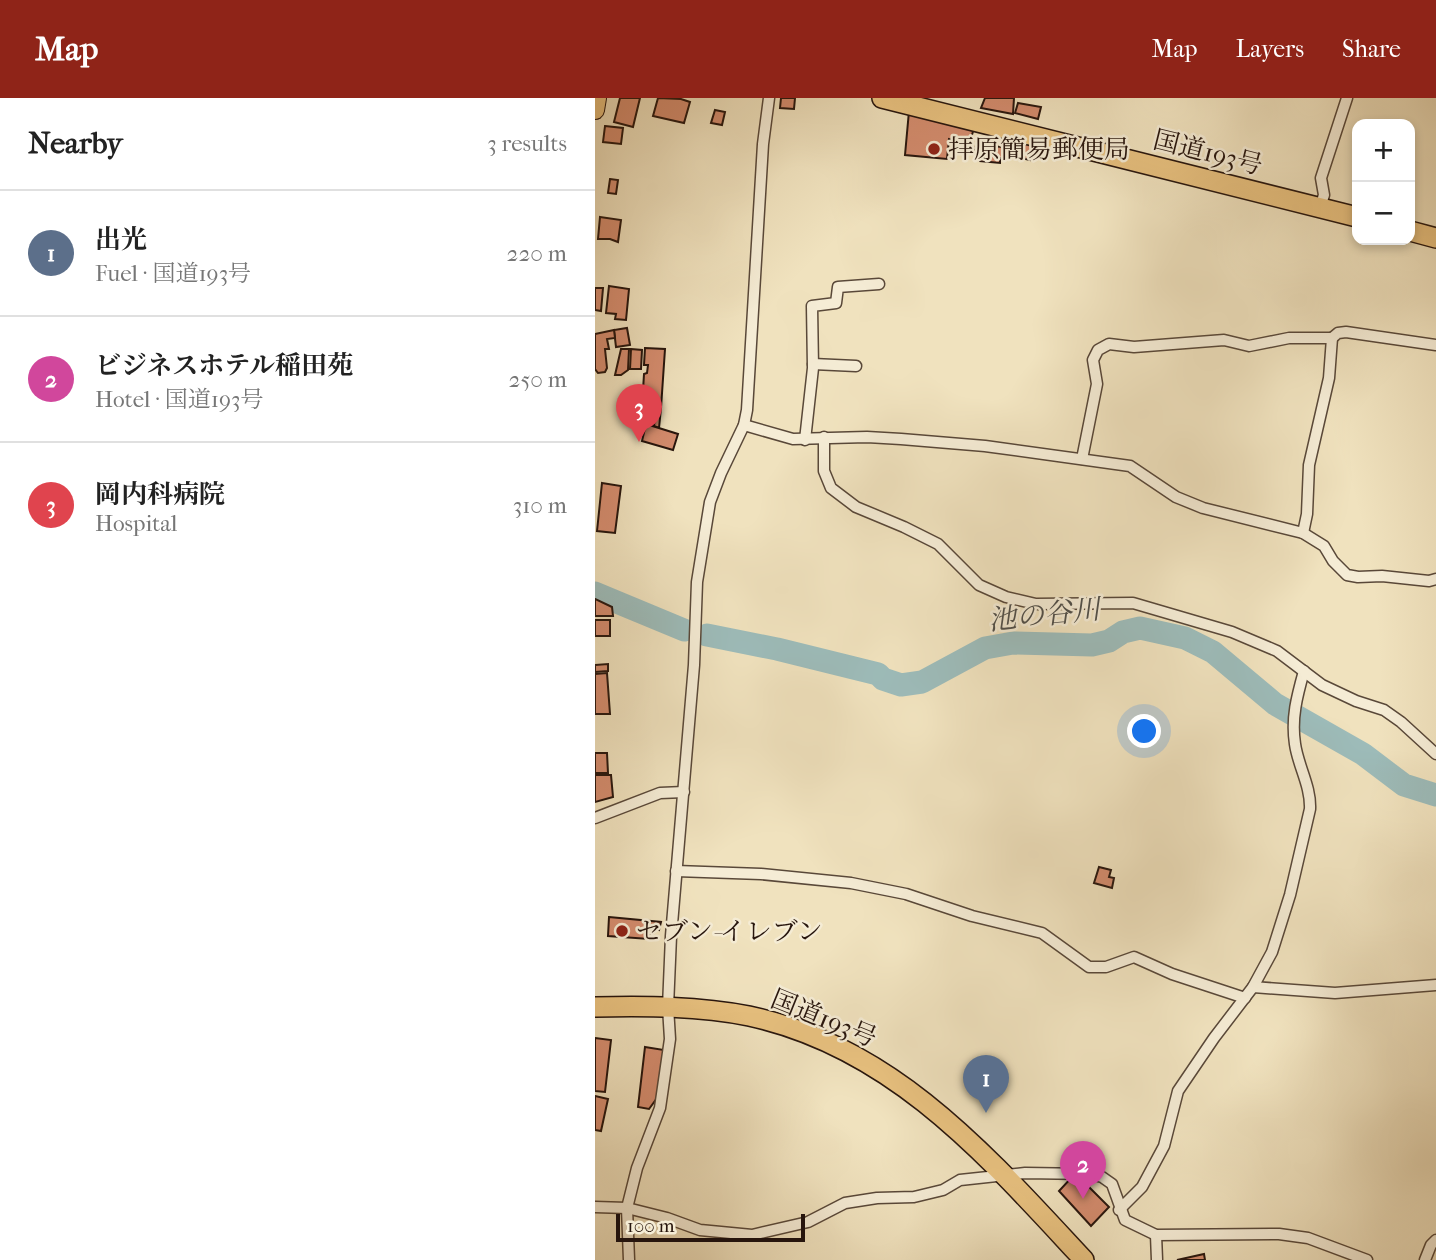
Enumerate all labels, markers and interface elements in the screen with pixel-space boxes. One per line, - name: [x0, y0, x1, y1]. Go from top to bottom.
- text: Map: [35, 30, 98, 69]
- text: Map: [1152, 35, 1198, 63]
- text: Layers: [1236, 35, 1304, 63]
- text: Share: [1342, 35, 1401, 63]
- map controls: [1352, 119, 1415, 245]
- button: +: [1352, 119, 1415, 182]
- street label: 国道193号: [1150, 124, 1266, 181]
- text: Nearby: [28, 126, 123, 161]
- text: 3 results: [487, 130, 567, 157]
- place label: 拝原簡易郵便局: [948, 134, 1130, 165]
- marker: 拝原簡易郵便局: [926, 141, 942, 157]
- button: −: [1352, 182, 1415, 245]
- text: 出光: [95, 224, 147, 255]
- text: 1: [47, 240, 55, 267]
- text: 220 m: [507, 240, 567, 267]
- text: Fuel · 国道193号: [95, 260, 251, 287]
- text: ビジネスホテル稲田苑: [95, 350, 353, 381]
- text: 2: [45, 366, 57, 393]
- text: 250 m: [509, 366, 567, 393]
- pin: 3: [616, 384, 662, 442]
- text: Hotel · 国道193号: [95, 386, 264, 413]
- text: 岡内科病院: [95, 479, 225, 510]
- text: 3: [46, 492, 56, 519]
- text: 310 m: [513, 492, 567, 519]
- text: Hospital: [95, 510, 177, 537]
- water label: 池の谷川: [987, 592, 1104, 637]
- your location: [1127, 714, 1161, 748]
- place label: セブン-イレブン: [636, 916, 823, 947]
- marker: セブン-イレブン: [614, 923, 630, 939]
- street label: 国道193号: [766, 983, 881, 1054]
- pin: 1: [963, 1055, 1009, 1113]
- pin: 2: [1060, 1141, 1106, 1199]
- scale bar: [616, 1211, 805, 1243]
- text: 100 m: [627, 1215, 675, 1237]

